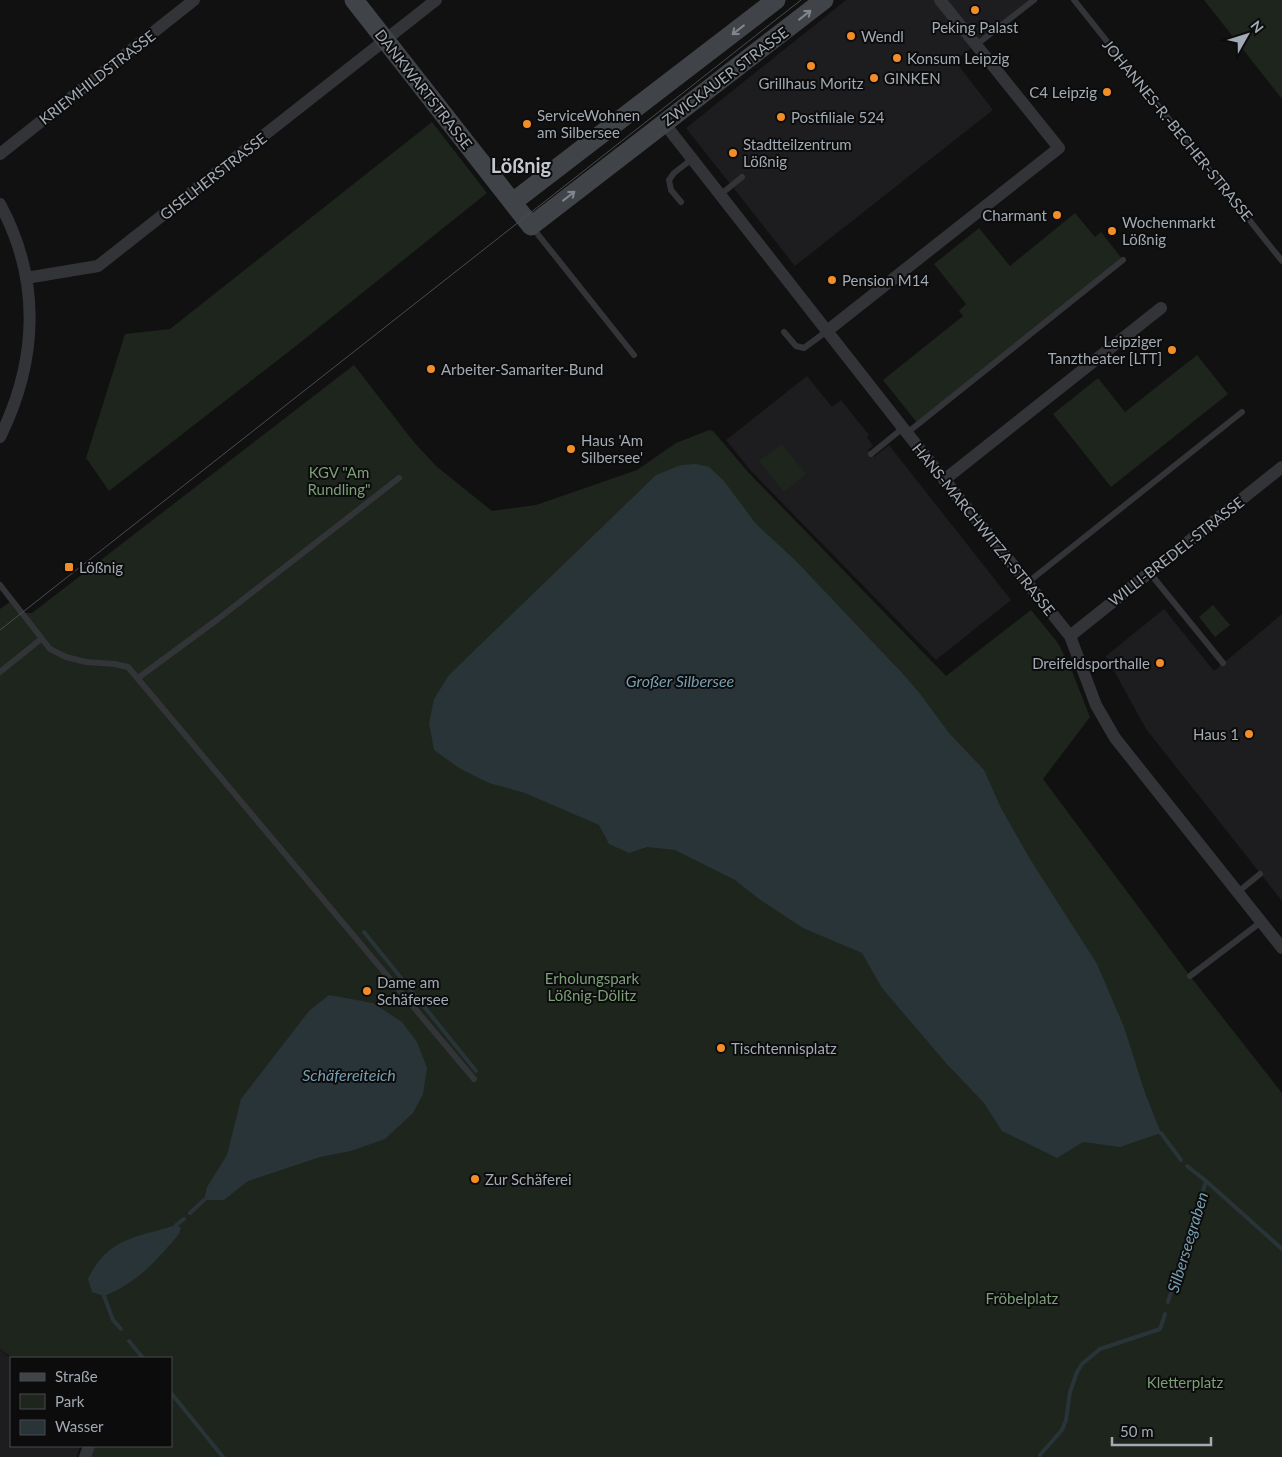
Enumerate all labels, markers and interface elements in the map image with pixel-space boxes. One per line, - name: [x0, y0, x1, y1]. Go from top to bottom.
- marker: Peking Palast: [969, 4, 981, 16]
- one-way arrow: [798, 10, 811, 21]
- north arrow: [1222, 10, 1272, 60]
- text: N: [1247, 17, 1267, 36]
- place label: Peking Palast: [932, 18, 1019, 36]
- street label: ZWICKAUER STRASSE: [658, 23, 792, 129]
- one-way arrow: [731, 24, 744, 35]
- street label: KRIEMHILDSTRASSE: [35, 26, 159, 128]
- street label: DANKWARTSTRASSE: [372, 26, 476, 152]
- place label: Wendl: [861, 27, 904, 45]
- marker: Wendl: [845, 30, 857, 42]
- street label: JOHANNES-R.-BECHER-STRASSE: [1099, 36, 1257, 224]
- place label: Konsum Leipzig: [907, 49, 1010, 67]
- marker: Konsum Leipzig: [891, 52, 903, 64]
- marker: Grillhaus Moritz: [805, 60, 817, 72]
- place label: GINKEN: [884, 69, 941, 87]
- marker: GINKEN: [868, 72, 880, 84]
- place label: Grillhaus Moritz: [759, 74, 864, 92]
- place label: C4 Leipzig: [1029, 83, 1097, 101]
- marker: C4 Leipzig: [1101, 86, 1113, 98]
- place label: ServiceWohnen am Silbersee: [537, 106, 640, 141]
- place label: Postfiliale 524: [791, 108, 885, 126]
- marker: Postfiliale 524: [775, 111, 787, 123]
- marker: ServiceWohnen am Silbersee: [521, 118, 533, 130]
- street label: GISELHERSTRASSE: [156, 129, 270, 223]
- place label: Stadtteilzentrum Lößnig: [743, 135, 852, 170]
- marker: Stadtteilzentrum Lößnig: [727, 147, 739, 159]
- district label: Lößnig: [491, 153, 552, 177]
- one-way arrow: [562, 190, 575, 201]
- place label: Charmant: [982, 206, 1048, 224]
- marker: Charmant: [1051, 209, 1063, 221]
- place label: Wochenmarkt Lößnig: [1122, 213, 1216, 248]
- marker: Wochenmarkt Lößnig: [1106, 225, 1118, 237]
- place label: Pension M14: [842, 271, 929, 289]
- marker: Pension M14: [826, 274, 838, 286]
- place label: Leipziger Tanztheater [LTT]: [1048, 332, 1163, 367]
- marker: Leipziger Tanztheater [LTT]: [1166, 344, 1178, 356]
- place label: Arbeiter-Samariter-Bund: [441, 360, 604, 378]
- marker: Arbeiter-Samariter-Bund: [425, 363, 437, 375]
- place label: Haus 'Am Silbersee': [581, 431, 643, 466]
- street label: HANS-MARCHWITZA-STRASSE: [909, 439, 1059, 619]
- marker: Haus 'Am Silbersee': [565, 443, 577, 455]
- park label: KGV "Am Rundling": [307, 463, 371, 498]
- street label: WILLI-BREDEL-STRASSE: [1105, 493, 1247, 609]
- place label: Lößnig: [79, 558, 123, 576]
- marker: Lößnig: [63, 561, 75, 573]
- place label: Dreifeldsporthalle: [1032, 654, 1150, 672]
- marker: Dreifeldsporthalle: [1154, 657, 1166, 669]
- water label: Großer Silbersee: [626, 671, 735, 690]
- place label: Haus 1: [1193, 725, 1239, 743]
- marker: Haus 1: [1243, 728, 1255, 740]
- park label: Erholungspark Lößnig-Dölitz: [545, 969, 640, 1004]
- place label: Dame am Schäfersee: [377, 973, 449, 1008]
- marker: Dame am Schäfersee: [361, 985, 373, 997]
- place label: Tischtennisplatz: [731, 1039, 837, 1057]
- marker: Tischtennisplatz: [715, 1042, 727, 1054]
- water label: Schäfereiteich: [302, 1065, 396, 1084]
- place label: Zur Schäferei: [485, 1170, 572, 1188]
- marker: Zur Schäferei: [469, 1173, 481, 1185]
- water label: Silberseegraben: [1163, 1189, 1211, 1295]
- park label: Fröbelplatz: [986, 1289, 1059, 1307]
- legend: [10, 1357, 172, 1447]
- text: Straße: [55, 1367, 98, 1385]
- park label: Kletterplatz: [1147, 1373, 1223, 1391]
- text: Park: [55, 1392, 85, 1410]
- scale bar: [1112, 1414, 1211, 1446]
- text: Wasser: [55, 1417, 104, 1435]
- text: 50 m: [1120, 1422, 1154, 1440]

